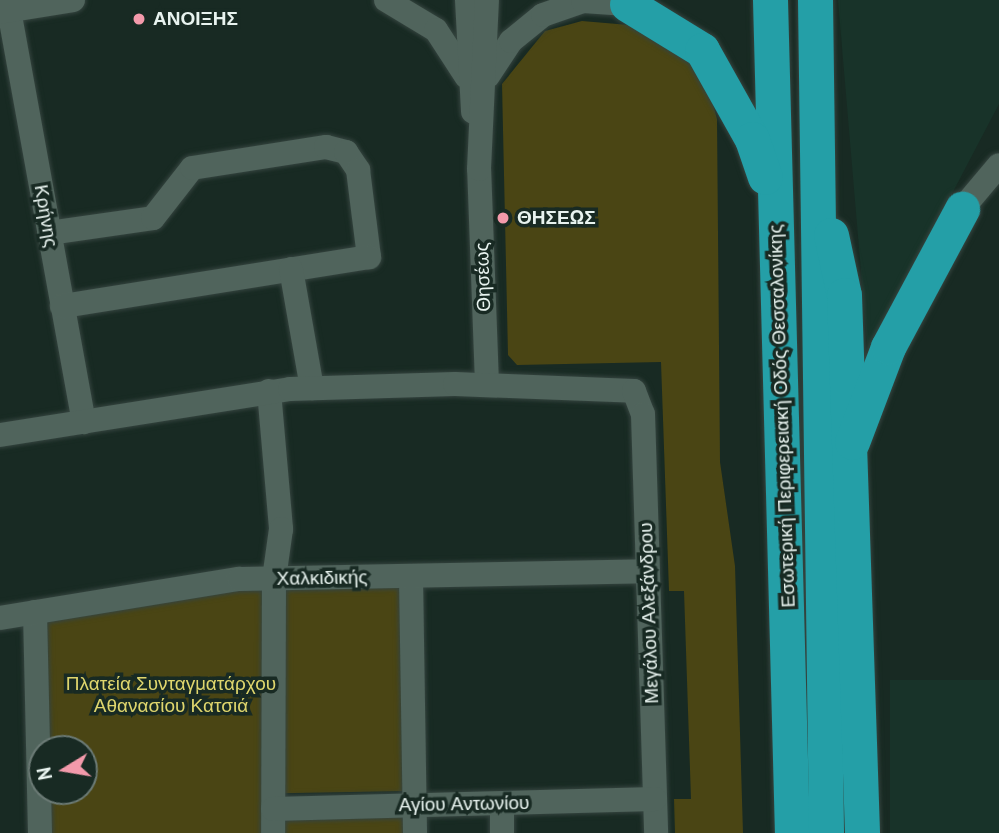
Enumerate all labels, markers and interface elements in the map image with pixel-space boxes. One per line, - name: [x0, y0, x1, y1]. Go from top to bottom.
- place label: ΑΝΟΙΞΗΣ: [153, 8, 238, 30]
- marker: ΑΝΟΙΞΗΣ: [131, 11, 147, 27]
- street label: Κρήνης: [29, 183, 63, 249]
- place label: ΘΗΣΕΩΣ: [517, 207, 596, 229]
- marker: ΘΗΣΕΩΣ: [495, 210, 511, 226]
- street label: Εσωτερική Περιφερειακή Οδός Θεσσαλονίκης: [764, 224, 800, 608]
- street label: Θησέως: [470, 242, 496, 312]
- street label: Μεγάλου Αλεξάνδρου: [634, 522, 664, 704]
- street label: Χαλκιδικής: [276, 566, 368, 590]
- park label: Πλατεία Συνταγματάρχου Αθανασίου Κατσιά: [66, 673, 276, 717]
- north arrow: [28, 735, 98, 805]
- text: N: [31, 765, 57, 782]
- street label: Αγίου Αντωνίου: [398, 791, 530, 817]

